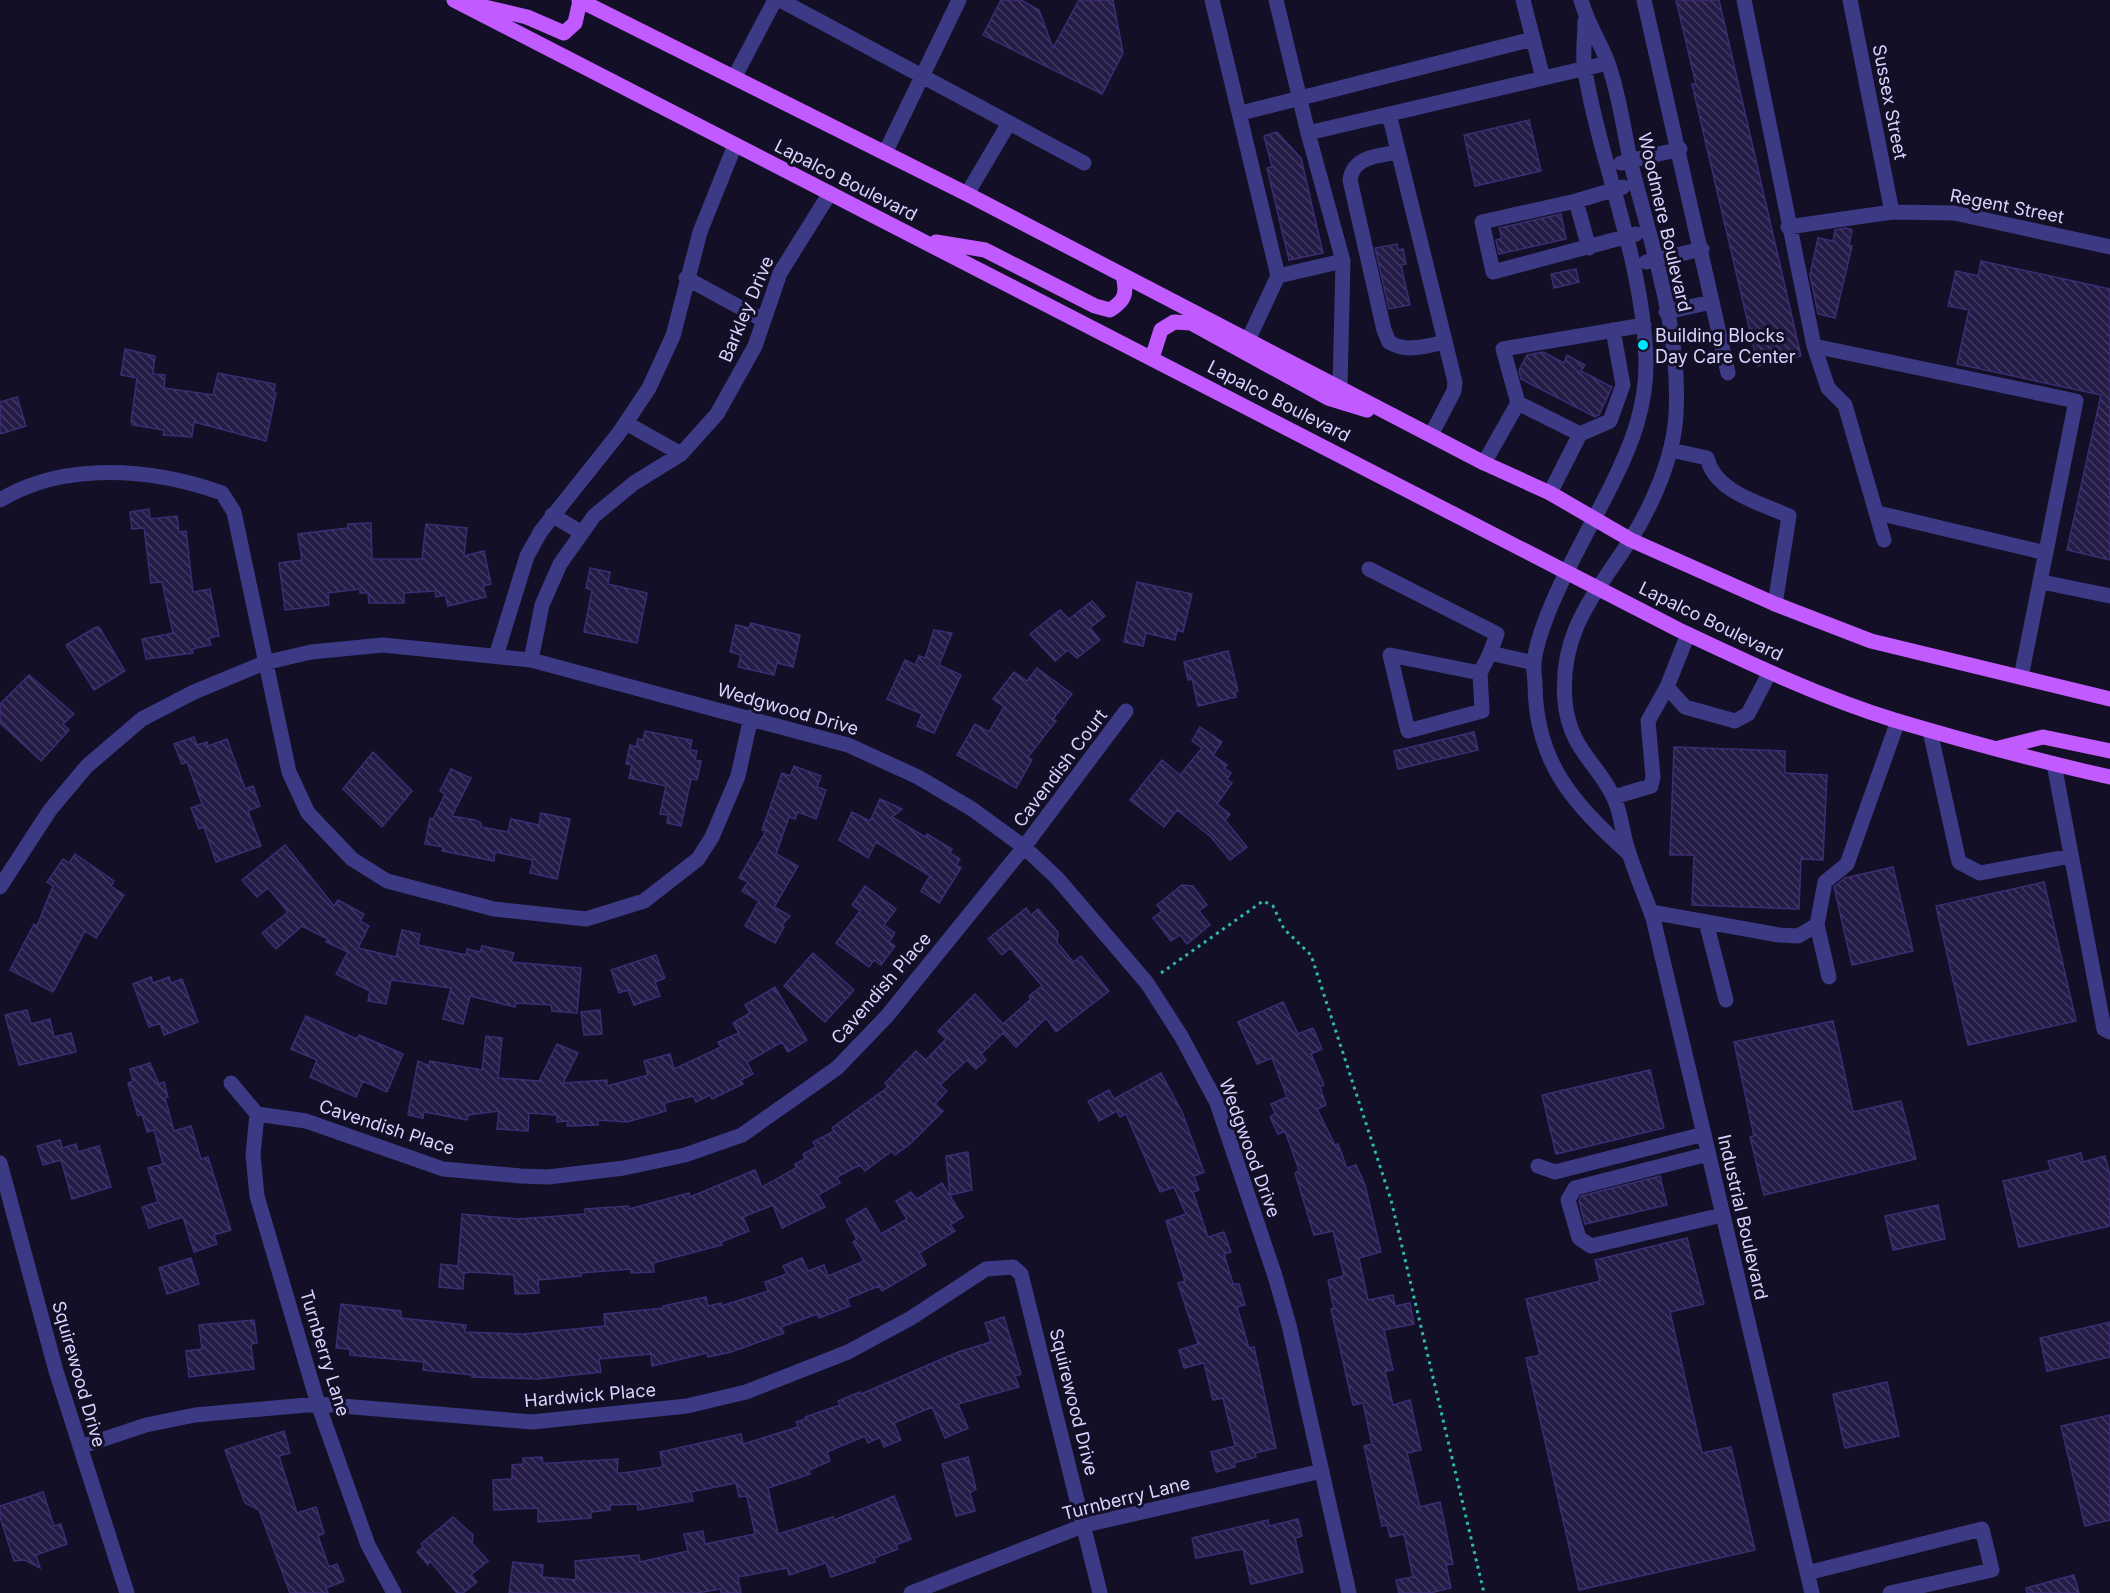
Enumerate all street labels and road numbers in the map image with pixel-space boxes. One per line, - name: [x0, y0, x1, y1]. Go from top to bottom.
- street label: Sussex Street: [1869, 43, 1911, 162]
- street label: Woodmere Boulevard: [1634, 130, 1696, 314]
- street label: Lapalco Boulevard: [771, 135, 921, 225]
- street label: Regent Street: [1948, 185, 2066, 227]
- street label: Barkley Drive: [714, 253, 778, 365]
- street label: Lapalco Boulevard: [1204, 356, 1354, 446]
- street label: Lapalco Boulevard: [1636, 577, 1786, 665]
- street label: Wedgwood Drive: [715, 679, 861, 739]
- street label: Cavendish Court: [1009, 705, 1111, 831]
- street label: Cavendish Place: [827, 928, 935, 1048]
- street label: Wedgwood Drive: [1215, 1076, 1285, 1220]
- street label: Cavendish Place: [317, 1095, 457, 1159]
- street label: Industrial Boulevard: [1714, 1132, 1772, 1302]
- street label: Turnberry Lane: [296, 1287, 354, 1419]
- street label: Squirewood Drive: [48, 1299, 110, 1449]
- street label: Squirewood Drive: [1046, 1326, 1102, 1478]
- street label: Hardwick Place: [523, 1379, 657, 1411]
- street label: Turnberry Lane: [1060, 1472, 1192, 1524]

